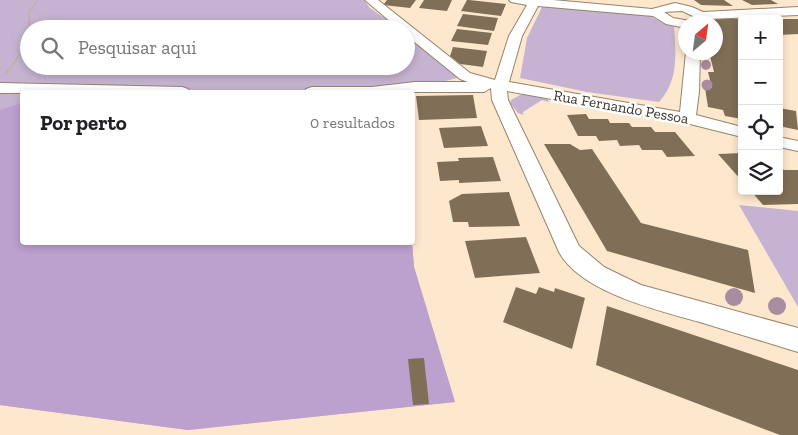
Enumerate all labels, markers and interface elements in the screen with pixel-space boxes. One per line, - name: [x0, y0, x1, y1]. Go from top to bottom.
- north arrow: [678, 15, 723, 60]
- map controls: [738, 15, 783, 195]
- button: +: [738, 15, 783, 60]
- search box: [20, 20, 415, 75]
- icon: search: [38, 34, 66, 62]
- text: Pesquisar aqui: [78, 36, 197, 59]
- button: −: [738, 60, 783, 105]
- street label: Rua Fernando Pessoa: [552, 86, 690, 128]
- button: locate: [738, 105, 783, 150]
- text: Por perto: [40, 110, 127, 135]
- text: 0 resultados: [310, 113, 395, 132]
- button: layers: [738, 150, 783, 195]

